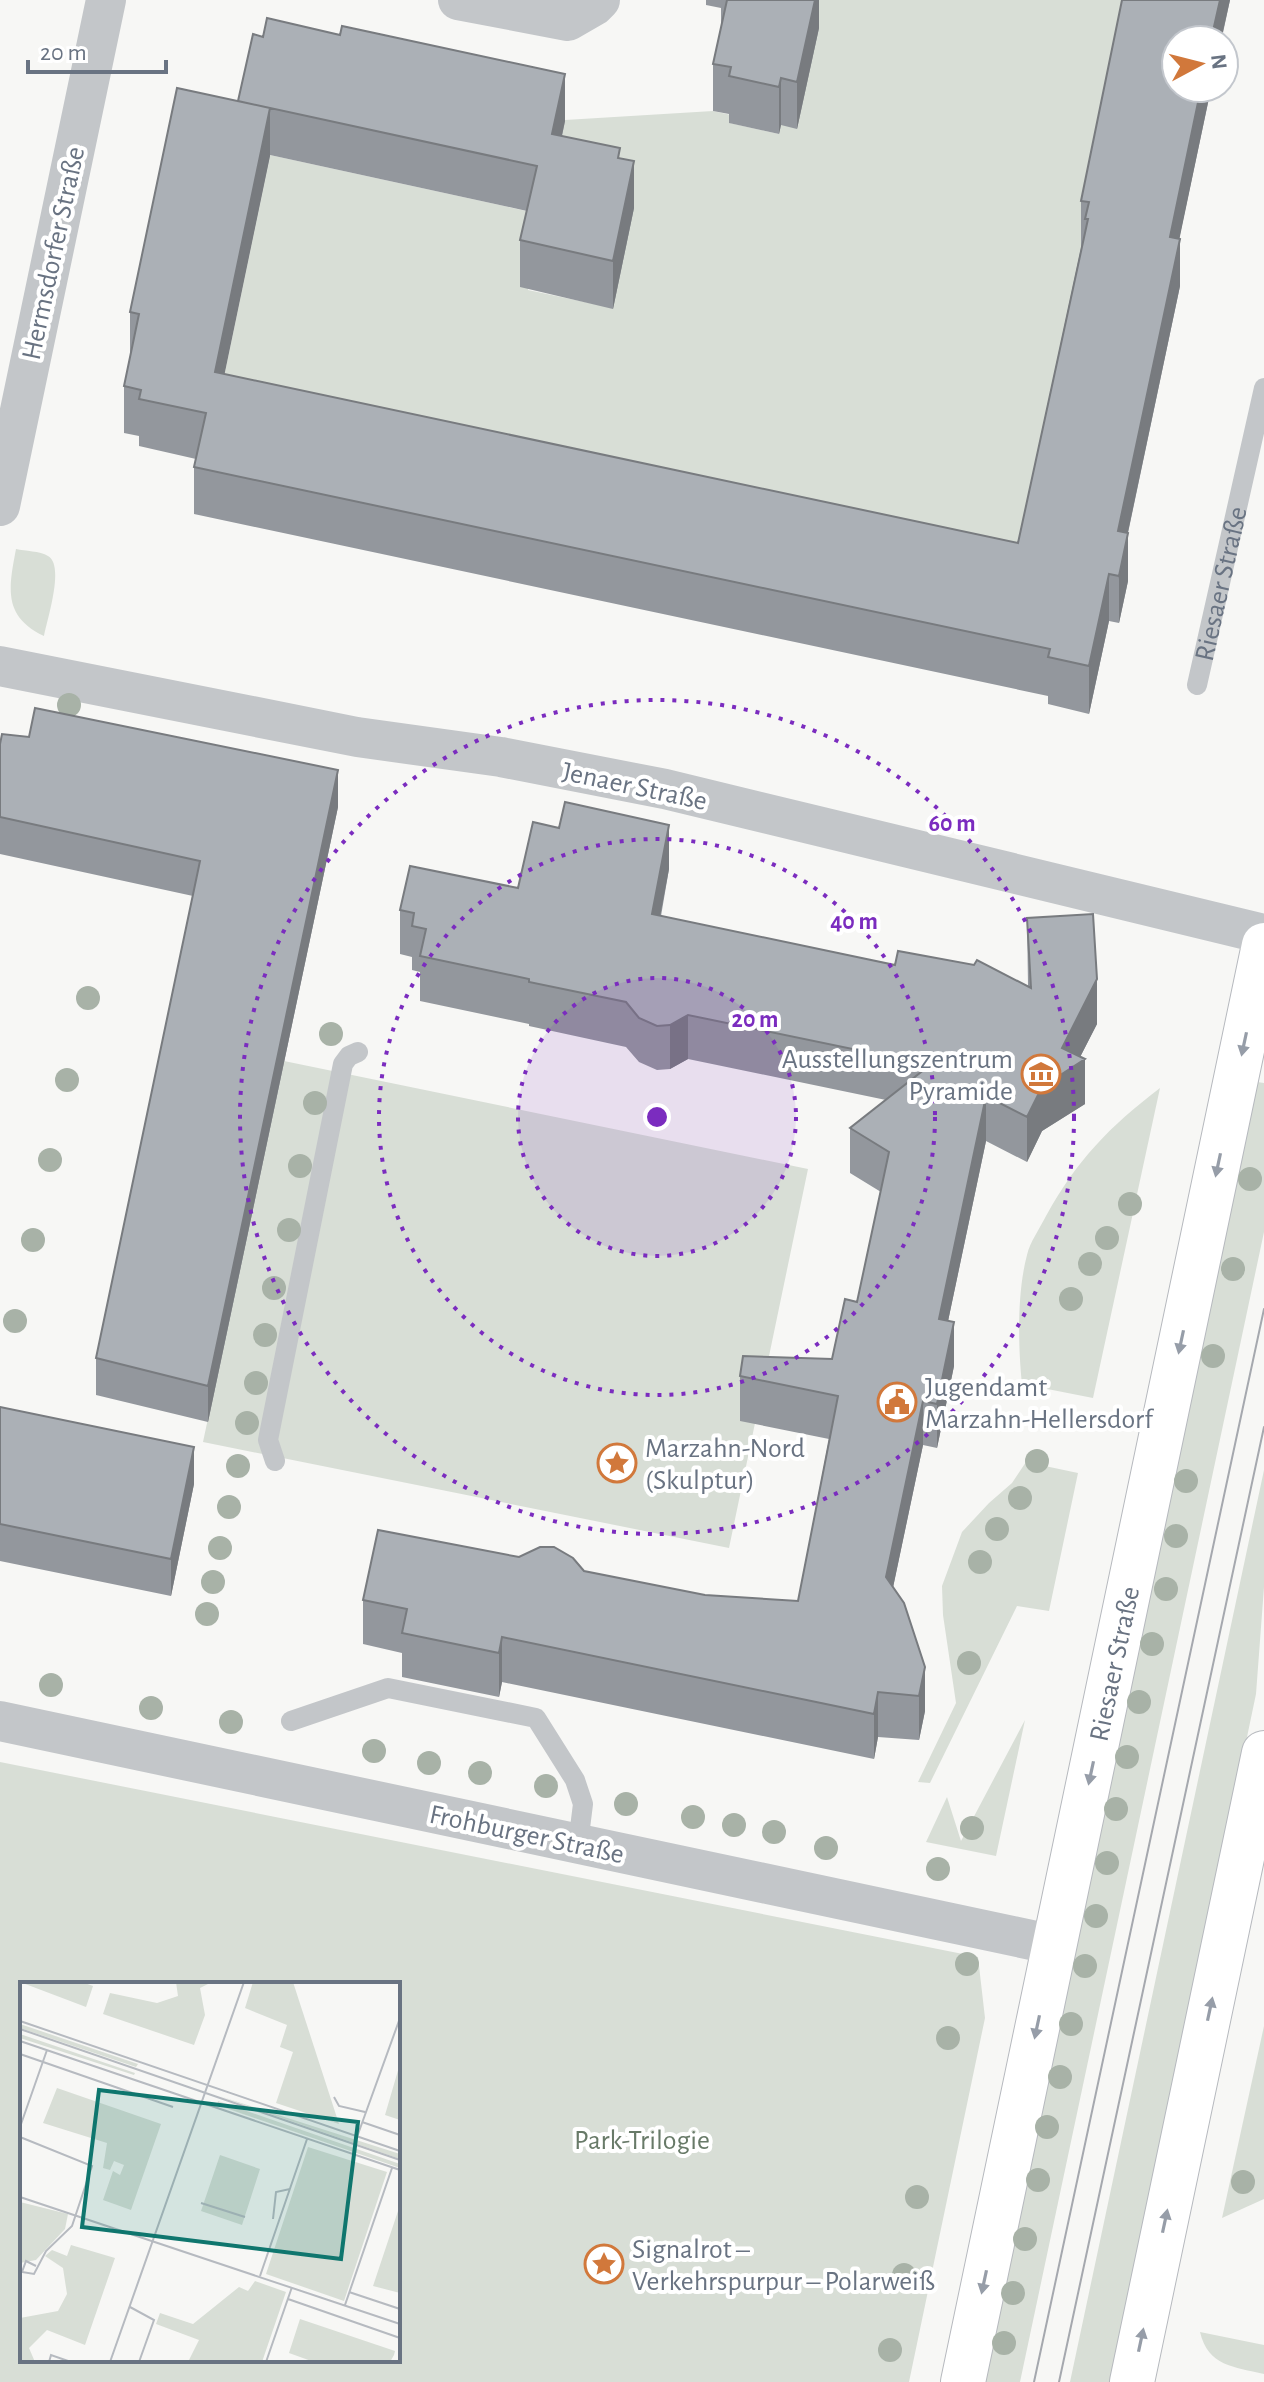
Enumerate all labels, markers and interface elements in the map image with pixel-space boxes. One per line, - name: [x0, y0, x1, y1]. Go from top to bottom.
- scale bar: [28, 24, 166, 74]
- north arrow: [1160, 24, 1240, 104]
- text: 20 m: [40, 41, 87, 65]
- text: N: [1207, 53, 1231, 71]
- street label: Hermsdorfer Straße: [18, 144, 90, 363]
- street label: Riesaer Straße: [1191, 504, 1253, 664]
- street label: Jenaer Straße: [560, 758, 710, 816]
- text: 60 m: [928, 812, 976, 836]
- text: 40 m: [830, 910, 878, 934]
- text: 20 m: [732, 1008, 778, 1032]
- one-way arrow: [1237, 1032, 1250, 1057]
- place label: Ausstellungszentrum Pyramide: [782, 1046, 1013, 1106]
- museum icon: Ausstellungszentrum Pyramide: [1020, 1053, 1062, 1095]
- centre of rings: [643, 1103, 671, 1131]
- one-way arrow: [1212, 1153, 1224, 1178]
- one-way arrow: [1174, 1330, 1187, 1355]
- place label: Jugendamt Marzahn-Hellersdorf: [925, 1374, 1154, 1434]
- public building icon: Jugendamt Marzahn-Hellersdorf: [876, 1381, 918, 1423]
- place label: Marzahn-Nord (Skulptur): [645, 1435, 805, 1495]
- place icon: Marzahn-Nord (Skulptur): [596, 1442, 638, 1484]
- street label: Riesaer Straße: [1086, 1584, 1145, 1744]
- one-way arrow: [1084, 1760, 1097, 1785]
- street label: Frohburger Straße: [427, 1801, 627, 1869]
- inset map: [20, 1982, 400, 2362]
- one-way arrow: [1204, 1996, 1217, 2021]
- one-way arrow: [1030, 2015, 1043, 2040]
- park label: Park-Trilogie: [574, 2127, 710, 2155]
- one-way arrow: [1160, 2208, 1172, 2233]
- place label: Signalrot – Verkehrspurpur – Polarweiß: [632, 2236, 935, 2296]
- place icon: Signalrot – Verkehrspurpur – Polarweiß: [583, 2243, 625, 2285]
- one-way arrow: [977, 2269, 990, 2294]
- one-way arrow: [1135, 2327, 1147, 2352]

